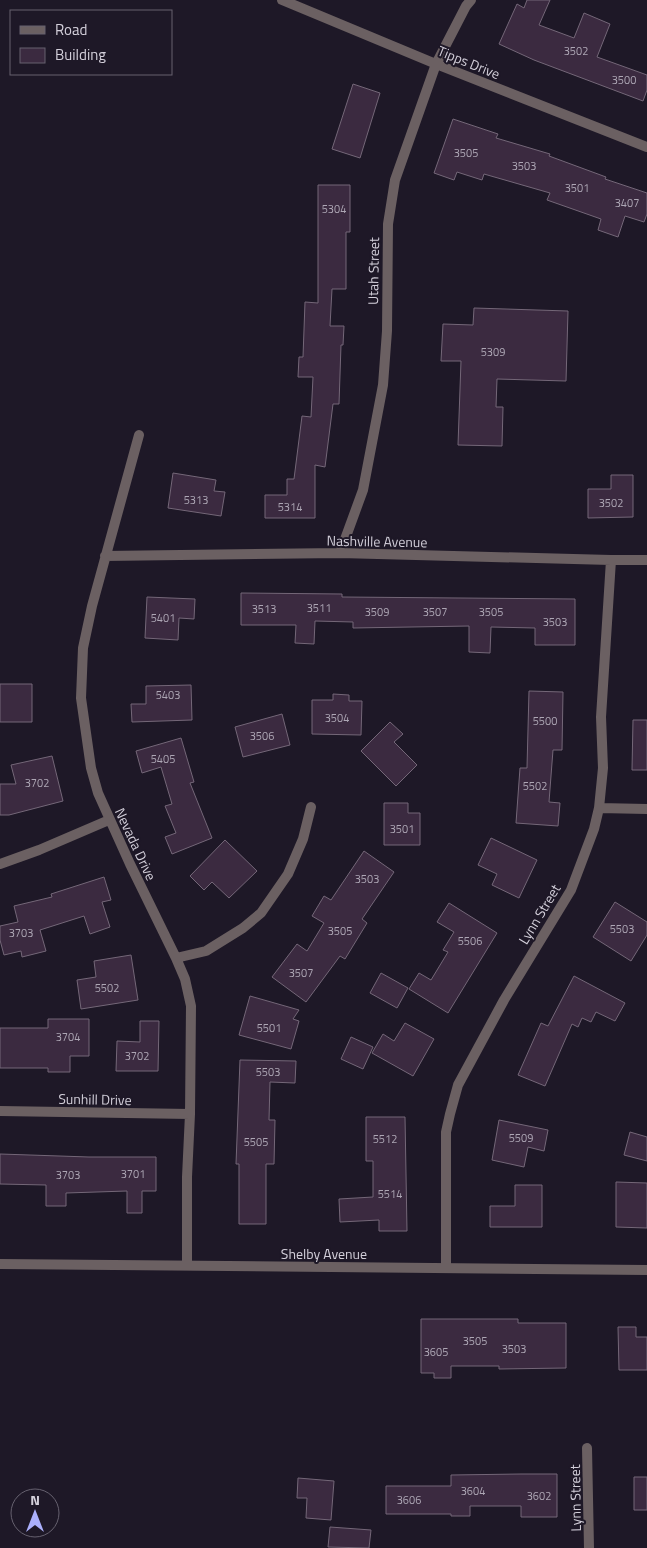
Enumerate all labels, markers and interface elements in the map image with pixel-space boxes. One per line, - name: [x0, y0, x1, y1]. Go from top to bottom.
- legend: [10, 10, 172, 75]
- text: Road: [55, 18, 87, 41]
- street label: Tipps Drive: [435, 40, 503, 84]
- text: Building: [55, 43, 106, 66]
- house number: 3502: [564, 43, 588, 59]
- house number: 3500: [612, 72, 636, 88]
- house number: 3505: [454, 145, 478, 161]
- house number: 3503: [512, 158, 536, 174]
- house number: 3501: [565, 180, 589, 196]
- house number: 3407: [615, 195, 639, 211]
- house number: 5304: [322, 201, 346, 217]
- street label: Utah Street: [362, 237, 384, 305]
- house number: 5309: [481, 344, 505, 360]
- house number: 5313: [184, 492, 208, 508]
- house number: 3502: [599, 495, 623, 511]
- house number: 5314: [278, 499, 302, 515]
- street label: Nashville Avenue: [326, 530, 428, 552]
- house number: 3511: [307, 600, 331, 616]
- house number: 3513: [252, 601, 276, 617]
- house number: 3509: [365, 604, 389, 620]
- house number: 3507: [423, 604, 447, 620]
- house number: 3505: [479, 604, 503, 620]
- house number: 5401: [151, 610, 175, 626]
- house number: 3503: [543, 614, 567, 630]
- house number: 5403: [156, 687, 180, 703]
- house number: 3504: [325, 710, 349, 726]
- house number: 5500: [533, 713, 557, 729]
- house number: 3506: [250, 728, 274, 744]
- house number: 5405: [151, 751, 175, 767]
- house number: 3702: [25, 775, 49, 791]
- house number: 5502: [523, 778, 547, 794]
- street label: Nevada Drive: [110, 804, 162, 884]
- house number: 3501: [390, 821, 414, 837]
- house number: 3503: [355, 871, 379, 887]
- street label: Lynn Street: [513, 880, 565, 948]
- house number: 5503: [610, 921, 634, 937]
- house number: 3505: [328, 923, 352, 939]
- house number: 3703: [9, 925, 33, 941]
- house number: 5506: [458, 933, 482, 949]
- house number: 3507: [289, 965, 313, 981]
- house number: 5502: [95, 980, 119, 996]
- house number: 5501: [257, 1020, 281, 1036]
- house number: 3704: [56, 1029, 80, 1045]
- house number: 3702: [125, 1048, 149, 1064]
- house number: 5503: [256, 1064, 280, 1080]
- street label: Sunhill Drive: [58, 1088, 132, 1110]
- house number: 5509: [509, 1130, 533, 1146]
- house number: 5512: [373, 1131, 397, 1147]
- house number: 5505: [244, 1134, 268, 1150]
- house number: 3701: [121, 1166, 145, 1182]
- house number: 3703: [56, 1167, 80, 1183]
- house number: 5514: [378, 1186, 402, 1202]
- street label: Shelby Avenue: [281, 1243, 367, 1264]
- house number: 3505: [463, 1333, 487, 1349]
- house number: 3503: [502, 1341, 526, 1357]
- house number: 3605: [424, 1344, 448, 1360]
- street label: Lynn Street: [564, 1464, 586, 1532]
- house number: 3604: [461, 1483, 485, 1499]
- north arrow: [10, 1488, 60, 1538]
- house number: 3602: [527, 1488, 551, 1504]
- text: N: [30, 1489, 40, 1510]
- house number: 3606: [397, 1492, 421, 1508]

